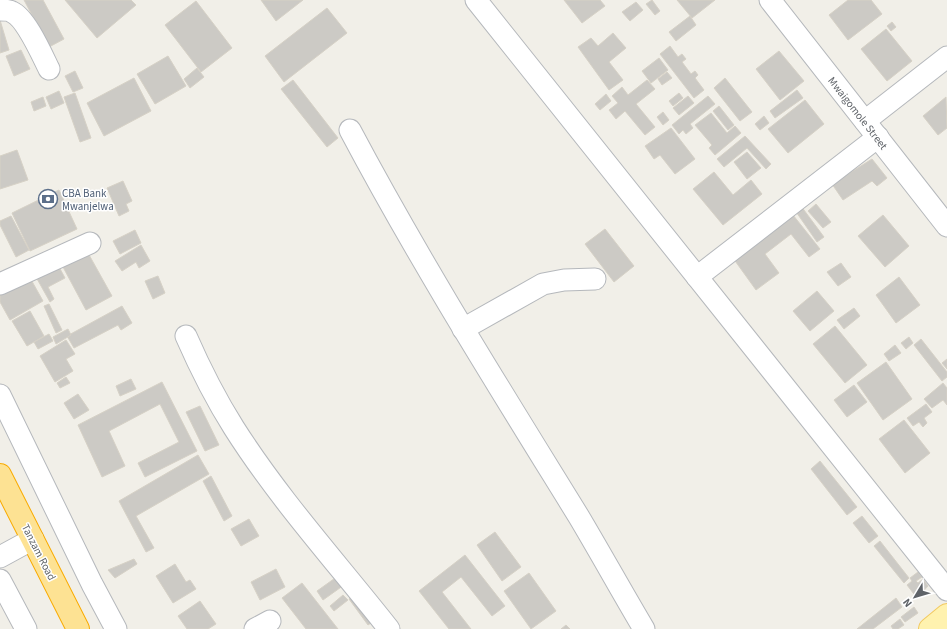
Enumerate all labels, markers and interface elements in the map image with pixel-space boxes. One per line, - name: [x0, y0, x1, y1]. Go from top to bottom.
- street label: Mwaigomole Street: [824, 74, 891, 153]
- place label: CBA Bank Mwanjelwa: [62, 186, 114, 214]
- bank icon: CBA Bank Mwanjelwa: [37, 188, 59, 210]
- street label: Tanzam Road: [18, 521, 59, 583]
- north arrow: [895, 577, 935, 617]
- text: N: [899, 595, 916, 610]

